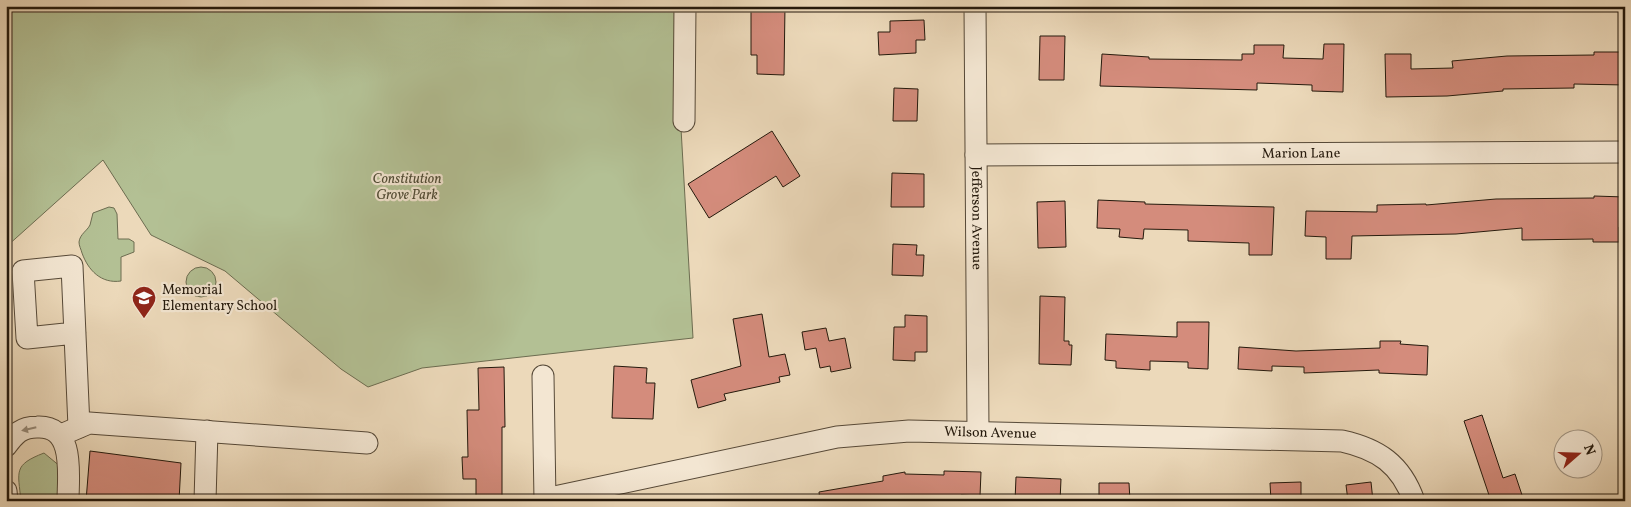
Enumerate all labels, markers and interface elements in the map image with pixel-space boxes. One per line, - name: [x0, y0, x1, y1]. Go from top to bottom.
- street label: Marion Lane: [1262, 144, 1341, 163]
- street label: Jefferson Avenue: [967, 166, 986, 270]
- park label: Constitution Grove Park: [373, 170, 441, 205]
- place label: Memorial Elementary School: [162, 281, 277, 316]
- school or university icon: Memorial Elementary School: [131, 285, 157, 319]
- street label: Wilson Avenue: [944, 422, 1037, 443]
- one-way arrow: [21, 425, 36, 433]
- north arrow: [1554, 430, 1604, 480]
- text: N: [1578, 442, 1599, 458]

